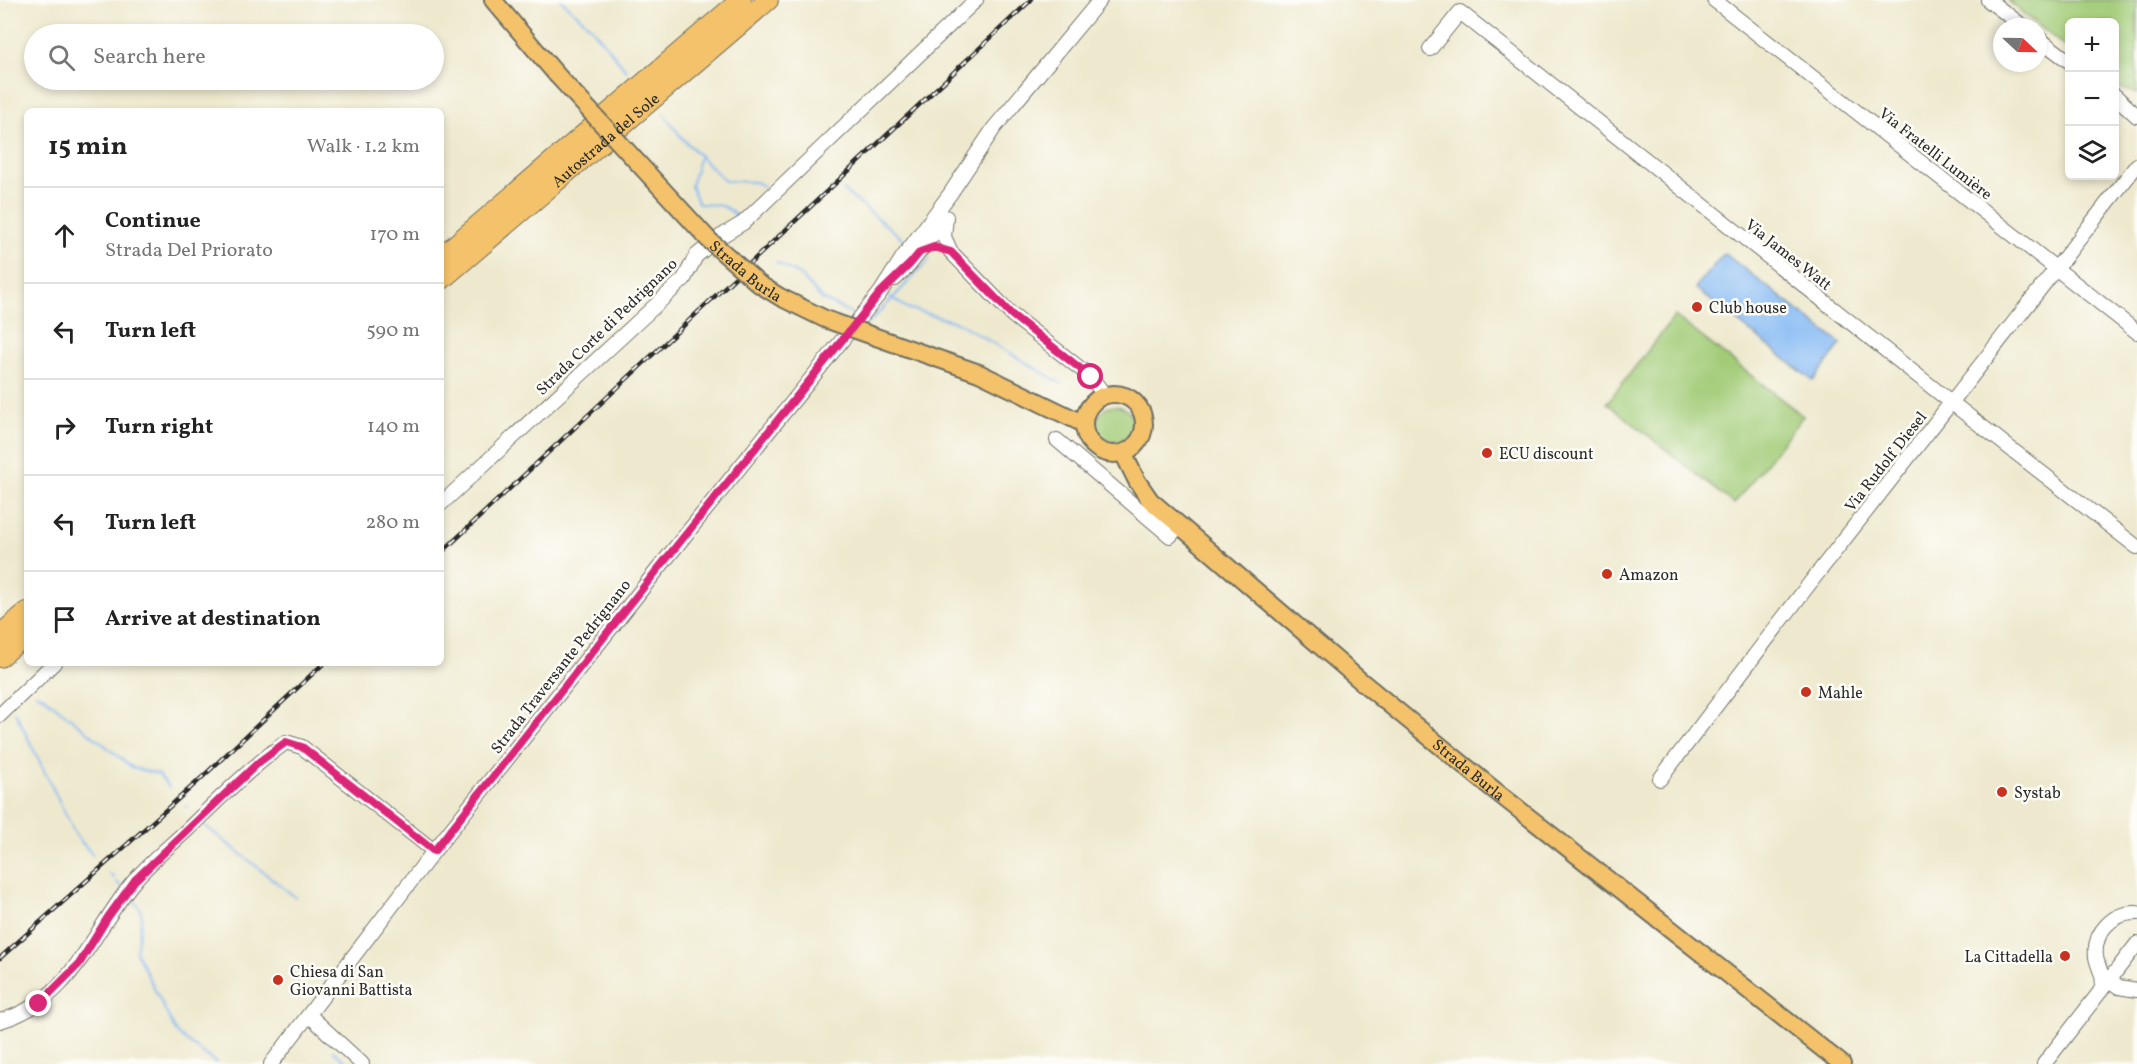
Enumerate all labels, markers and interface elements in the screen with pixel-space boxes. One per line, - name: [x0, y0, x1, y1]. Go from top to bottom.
- north arrow: [1993, 18, 2047, 72]
- map controls: [2065, 18, 2119, 180]
- button: +: [2065, 18, 2119, 72]
- search box: [24, 24, 444, 90]
- icon: search: [45, 41, 78, 74]
- text: Search here: [93, 42, 206, 73]
- button: −: [2065, 72, 2119, 126]
- street label: Autostrada del Sole: [548, 89, 665, 193]
- street label: Via Fratelli Lumière: [1873, 103, 1996, 206]
- button: layers: [2065, 126, 2119, 180]
- text: 15 min: [48, 129, 128, 165]
- text: Walk · 1.2 km: [307, 133, 420, 161]
- text: Continue: [105, 206, 201, 237]
- street label: Via James Watt: [1740, 215, 1836, 297]
- icon: ahead: [48, 219, 81, 252]
- text: 170 m: [370, 221, 420, 249]
- street label: Strada Burla: [704, 236, 786, 309]
- text: Strada Del Priorato: [105, 237, 273, 265]
- street label: Strada Corte di Pedrignano: [532, 254, 683, 401]
- place label: Club house: [1709, 298, 1787, 320]
- marker: Club house: [1690, 300, 1704, 314]
- icon: left: [48, 315, 81, 348]
- text: Turn left: [105, 316, 196, 347]
- text: 590 m: [366, 317, 420, 345]
- route start: [1077, 363, 1103, 389]
- street label: Via Rudolf Diesel: [1840, 407, 1933, 517]
- icon: right: [48, 411, 81, 444]
- text: Turn right: [105, 412, 213, 443]
- text: 140 m: [367, 413, 420, 441]
- place label: ECU discount: [1499, 444, 1594, 466]
- marker: ECU discount: [1480, 446, 1494, 460]
- icon: left: [48, 507, 81, 540]
- text: Turn left: [105, 508, 196, 539]
- text: 280 m: [365, 509, 420, 537]
- place label: Amazon: [1619, 565, 1678, 587]
- marker: Amazon: [1600, 567, 1614, 581]
- street label: Strada Traversante Pedrignano: [486, 575, 637, 759]
- icon: arrive: [48, 603, 81, 636]
- text: Arrive at destination: [105, 604, 321, 635]
- place label: Mahle: [1818, 683, 1863, 705]
- marker: Mahle: [1799, 685, 1813, 699]
- street label: Strada Burla: [1427, 735, 1509, 807]
- place label: Systab: [2014, 783, 2061, 805]
- marker: Systab: [1995, 785, 2009, 799]
- place label: La Cittadella: [1964, 947, 2053, 969]
- marker: La Cittadella: [2058, 949, 2072, 963]
- place label: Chiesa di San Giovanni Battista: [290, 962, 412, 1002]
- marker: Chiesa di San Giovanni Battista: [271, 973, 285, 987]
- route end: [25, 990, 51, 1016]

